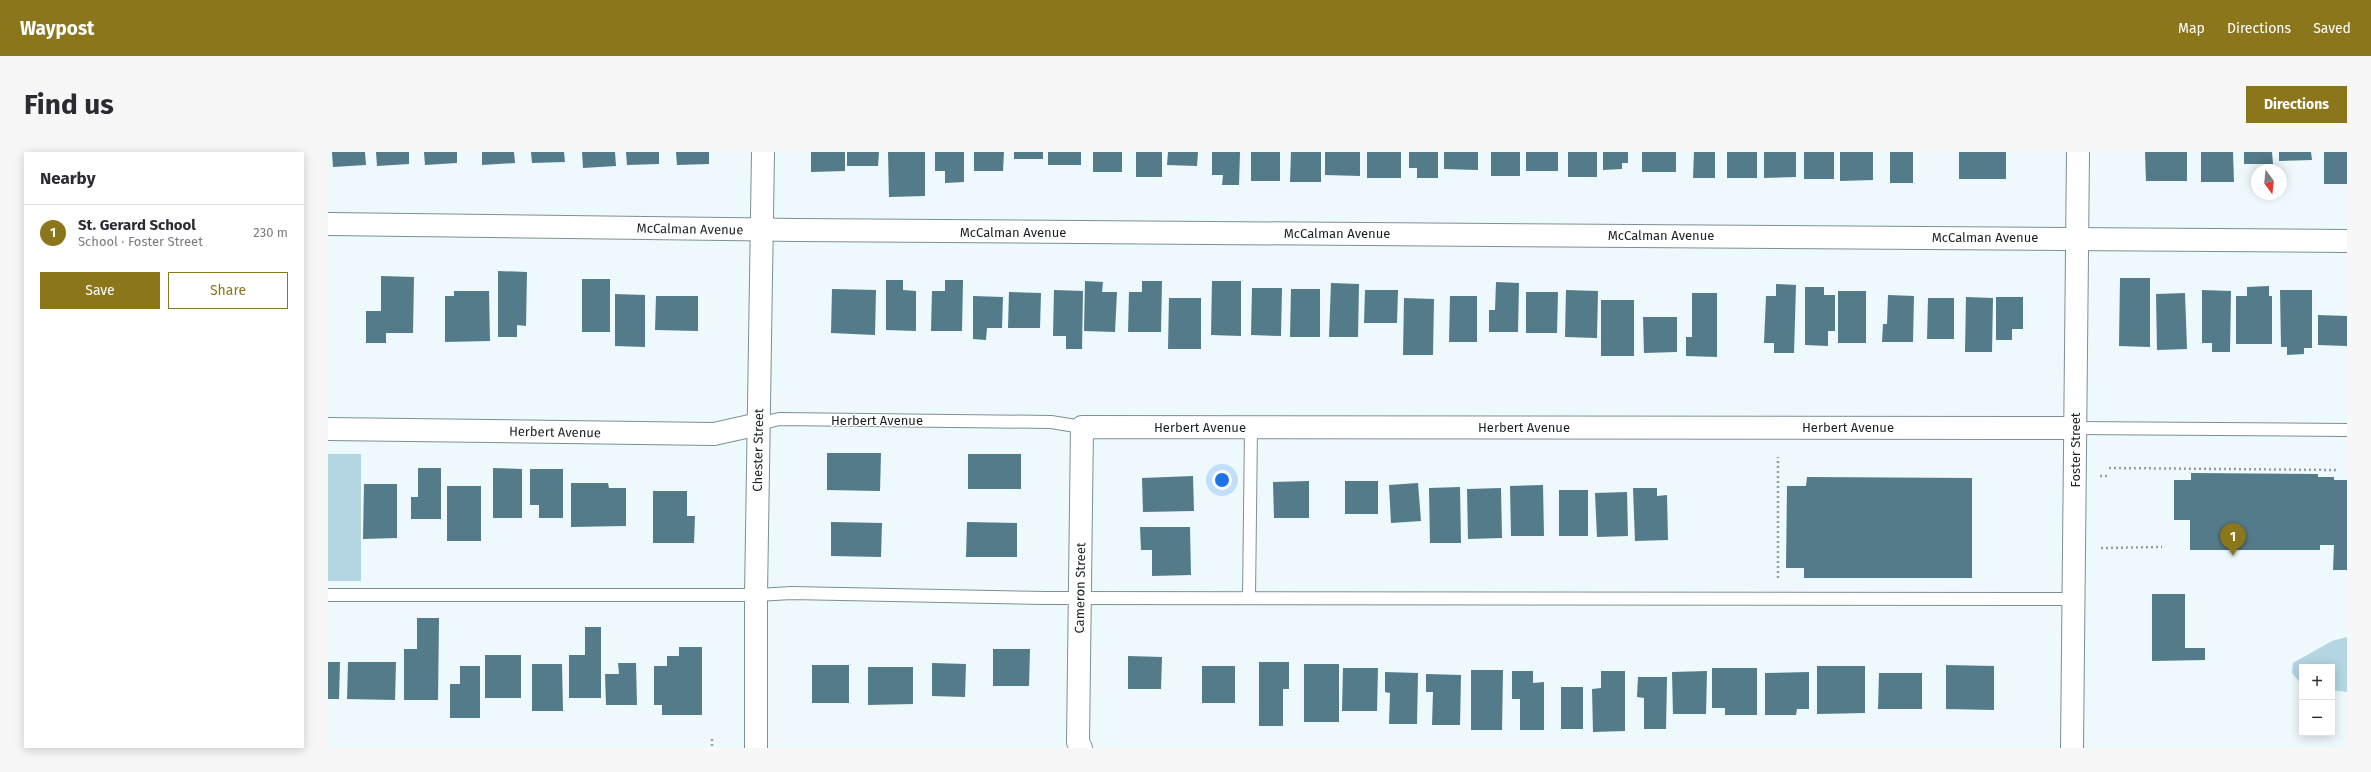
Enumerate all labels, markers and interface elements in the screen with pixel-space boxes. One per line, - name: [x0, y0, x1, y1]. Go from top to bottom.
- text: Waypost: [20, 17, 94, 40]
- text: Map: [2178, 20, 2205, 37]
- text: Directions: [2227, 20, 2291, 37]
- text: Saved: [2313, 20, 2351, 37]
- button: Directions: [2246, 86, 2347, 123]
- text: Find us: [24, 88, 114, 121]
- north arrow: [2251, 164, 2287, 200]
- text: Nearby: [40, 168, 95, 189]
- text: St. Gerard School: [78, 216, 196, 234]
- street label: McCalman Avenue: [637, 221, 743, 237]
- text: 1: [50, 225, 56, 240]
- text: 230 m: [253, 225, 288, 240]
- street label: McCalman Avenue: [960, 225, 1066, 240]
- street label: McCalman Avenue: [1284, 226, 1390, 241]
- street label: McCalman Avenue: [1608, 228, 1714, 243]
- street label: McCalman Avenue: [1932, 230, 2038, 245]
- text: School · Foster Street: [78, 234, 203, 249]
- button: Save: [40, 272, 160, 309]
- button: Share: [168, 272, 288, 309]
- street label: Chester Street: [750, 408, 766, 492]
- street label: Foster Street: [2068, 412, 2083, 487]
- street label: Herbert Avenue: [831, 413, 923, 428]
- street label: Herbert Avenue: [1154, 420, 1246, 435]
- street label: Herbert Avenue: [1478, 420, 1570, 435]
- street label: Herbert Avenue: [1802, 420, 1894, 435]
- street label: Herbert Avenue: [509, 424, 601, 440]
- your location: [1212, 470, 1232, 490]
- pin: 1: [2220, 523, 2246, 556]
- street label: Cameron Street: [1072, 542, 1088, 634]
- map controls: [2299, 664, 2335, 736]
- button: +: [2299, 664, 2335, 700]
- button: −: [2299, 700, 2335, 736]

